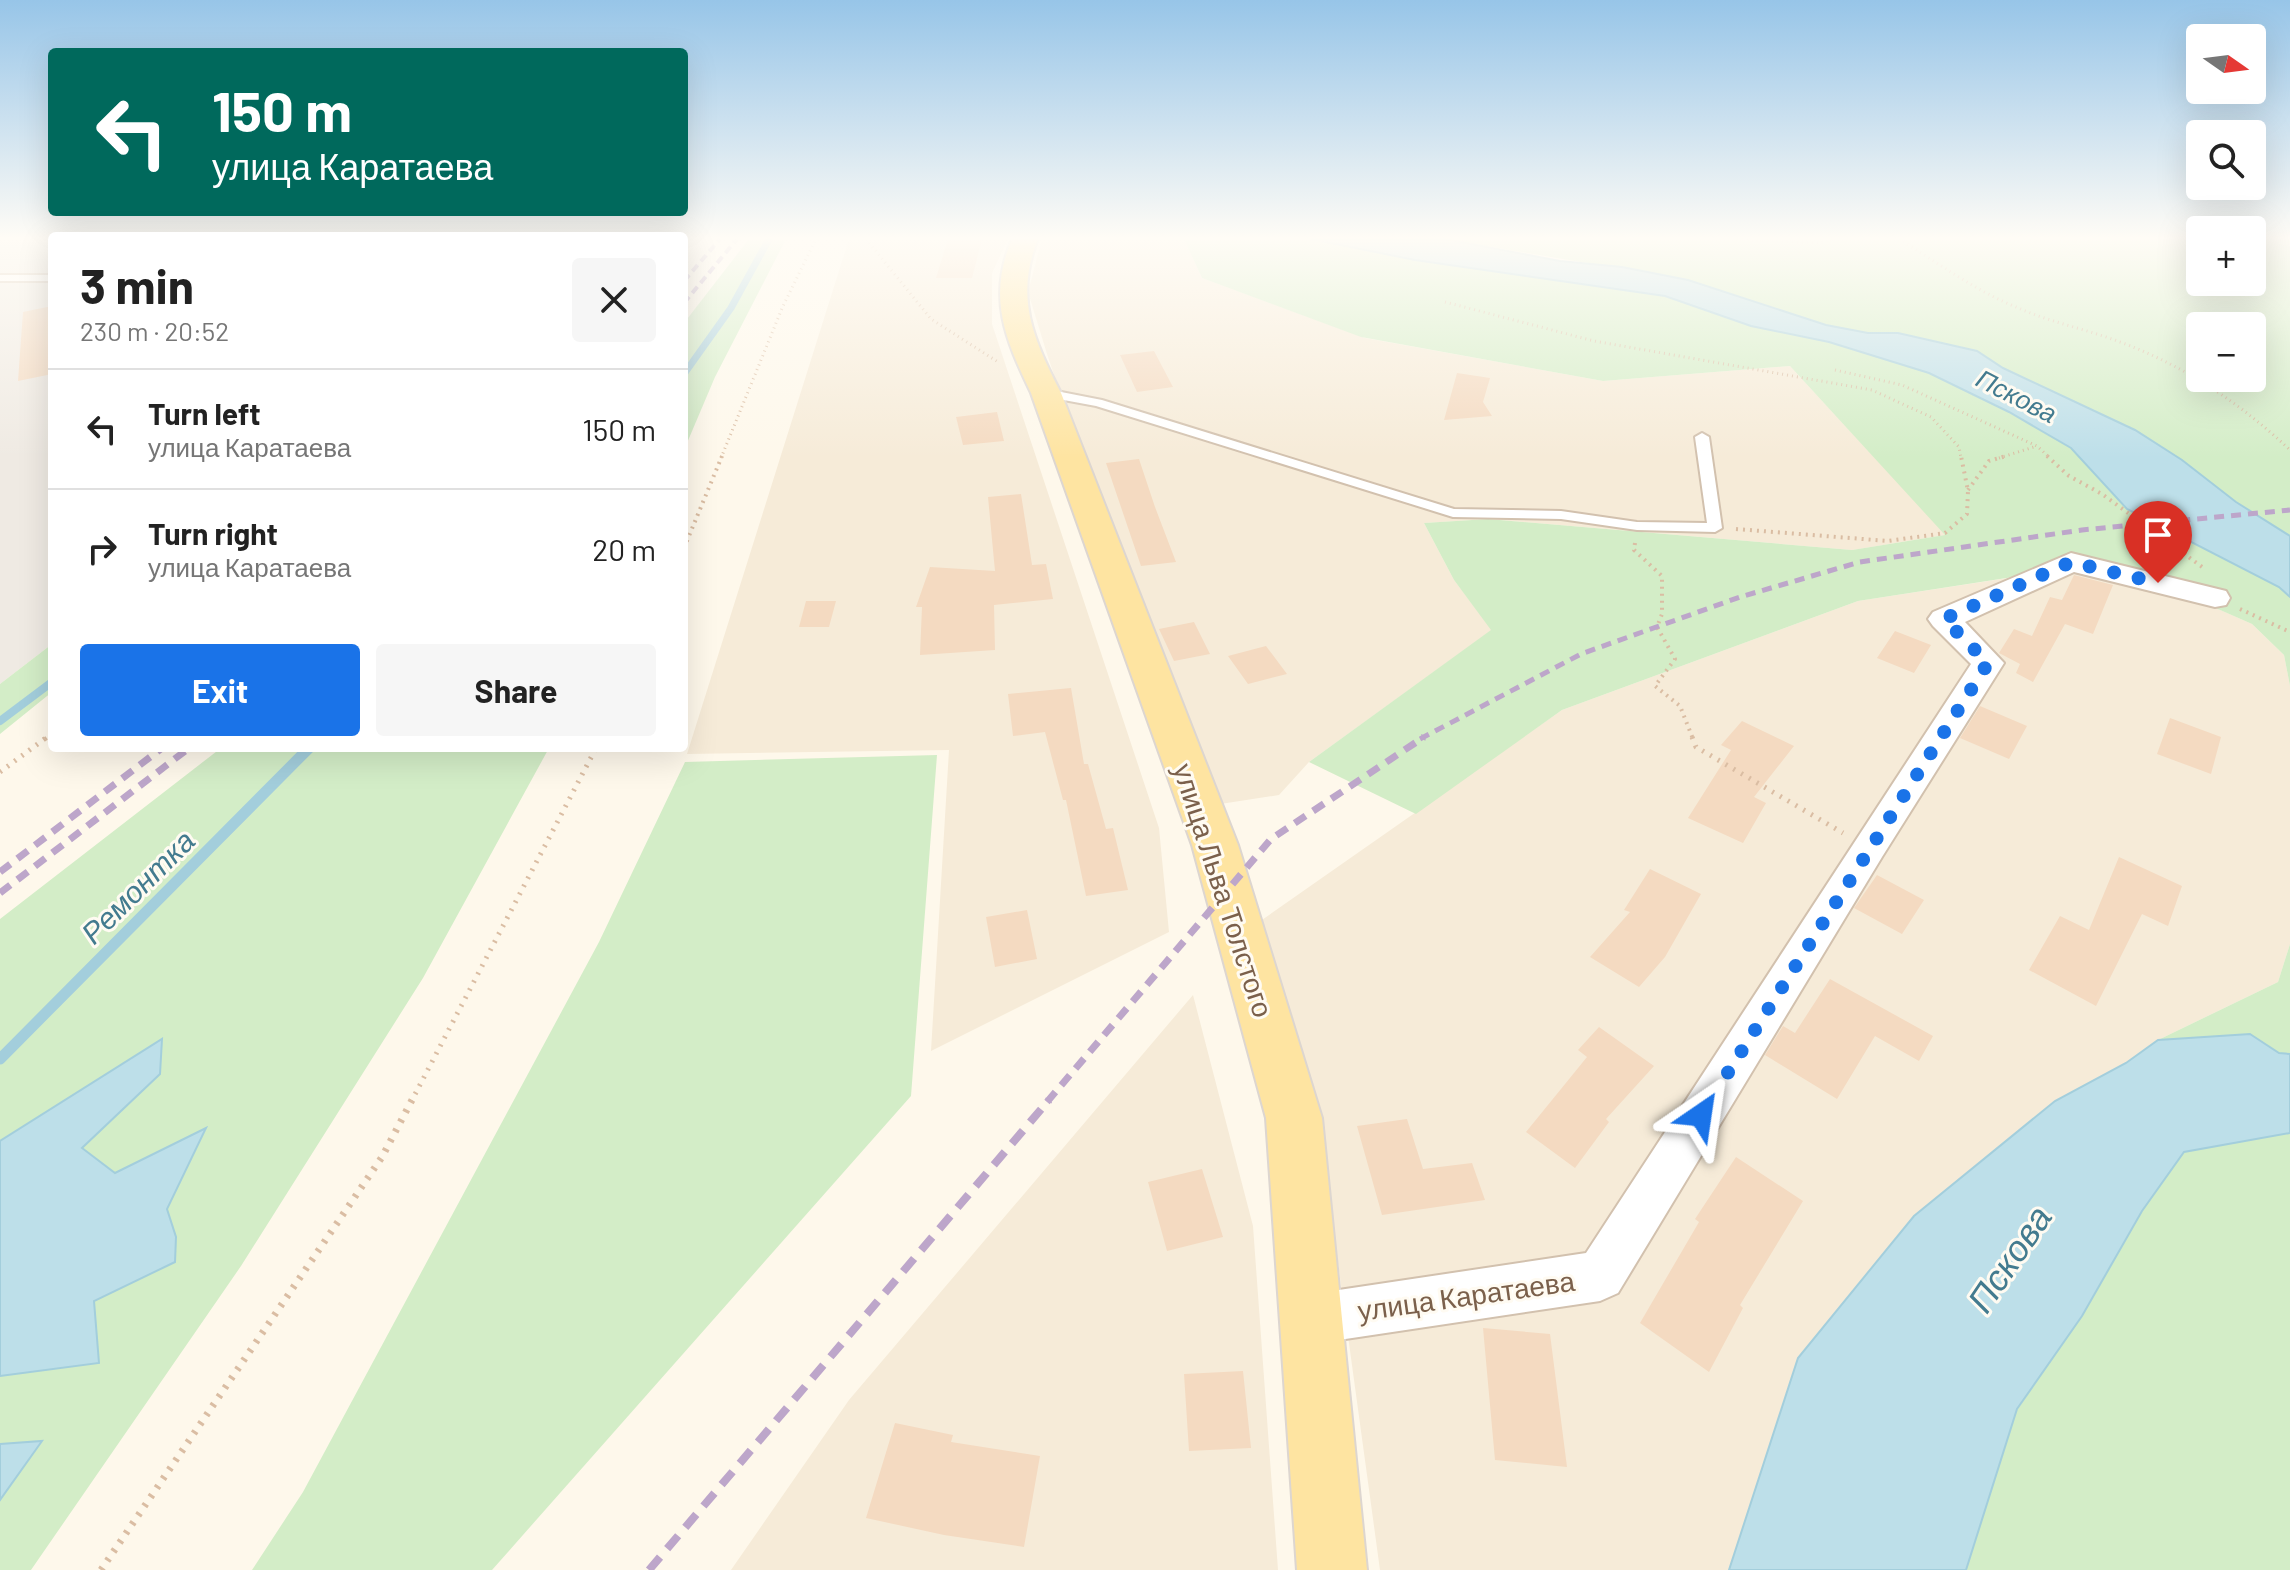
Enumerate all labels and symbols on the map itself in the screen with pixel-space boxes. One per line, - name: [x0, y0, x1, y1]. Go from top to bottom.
- north arrow: [2186, 24, 2266, 104]
- water label: Пскова: [1972, 362, 2062, 428]
- pin: [2124, 501, 2192, 583]
- street label: улица Льва Толстого: [1167, 759, 1281, 1021]
- water label: Ремонтка: [73, 822, 201, 950]
- position arrow: [1659, 1073, 1743, 1157]
- water label: Пскова: [1957, 1197, 2059, 1319]
- street label: улица Каратаева: [1355, 1263, 1577, 1327]

